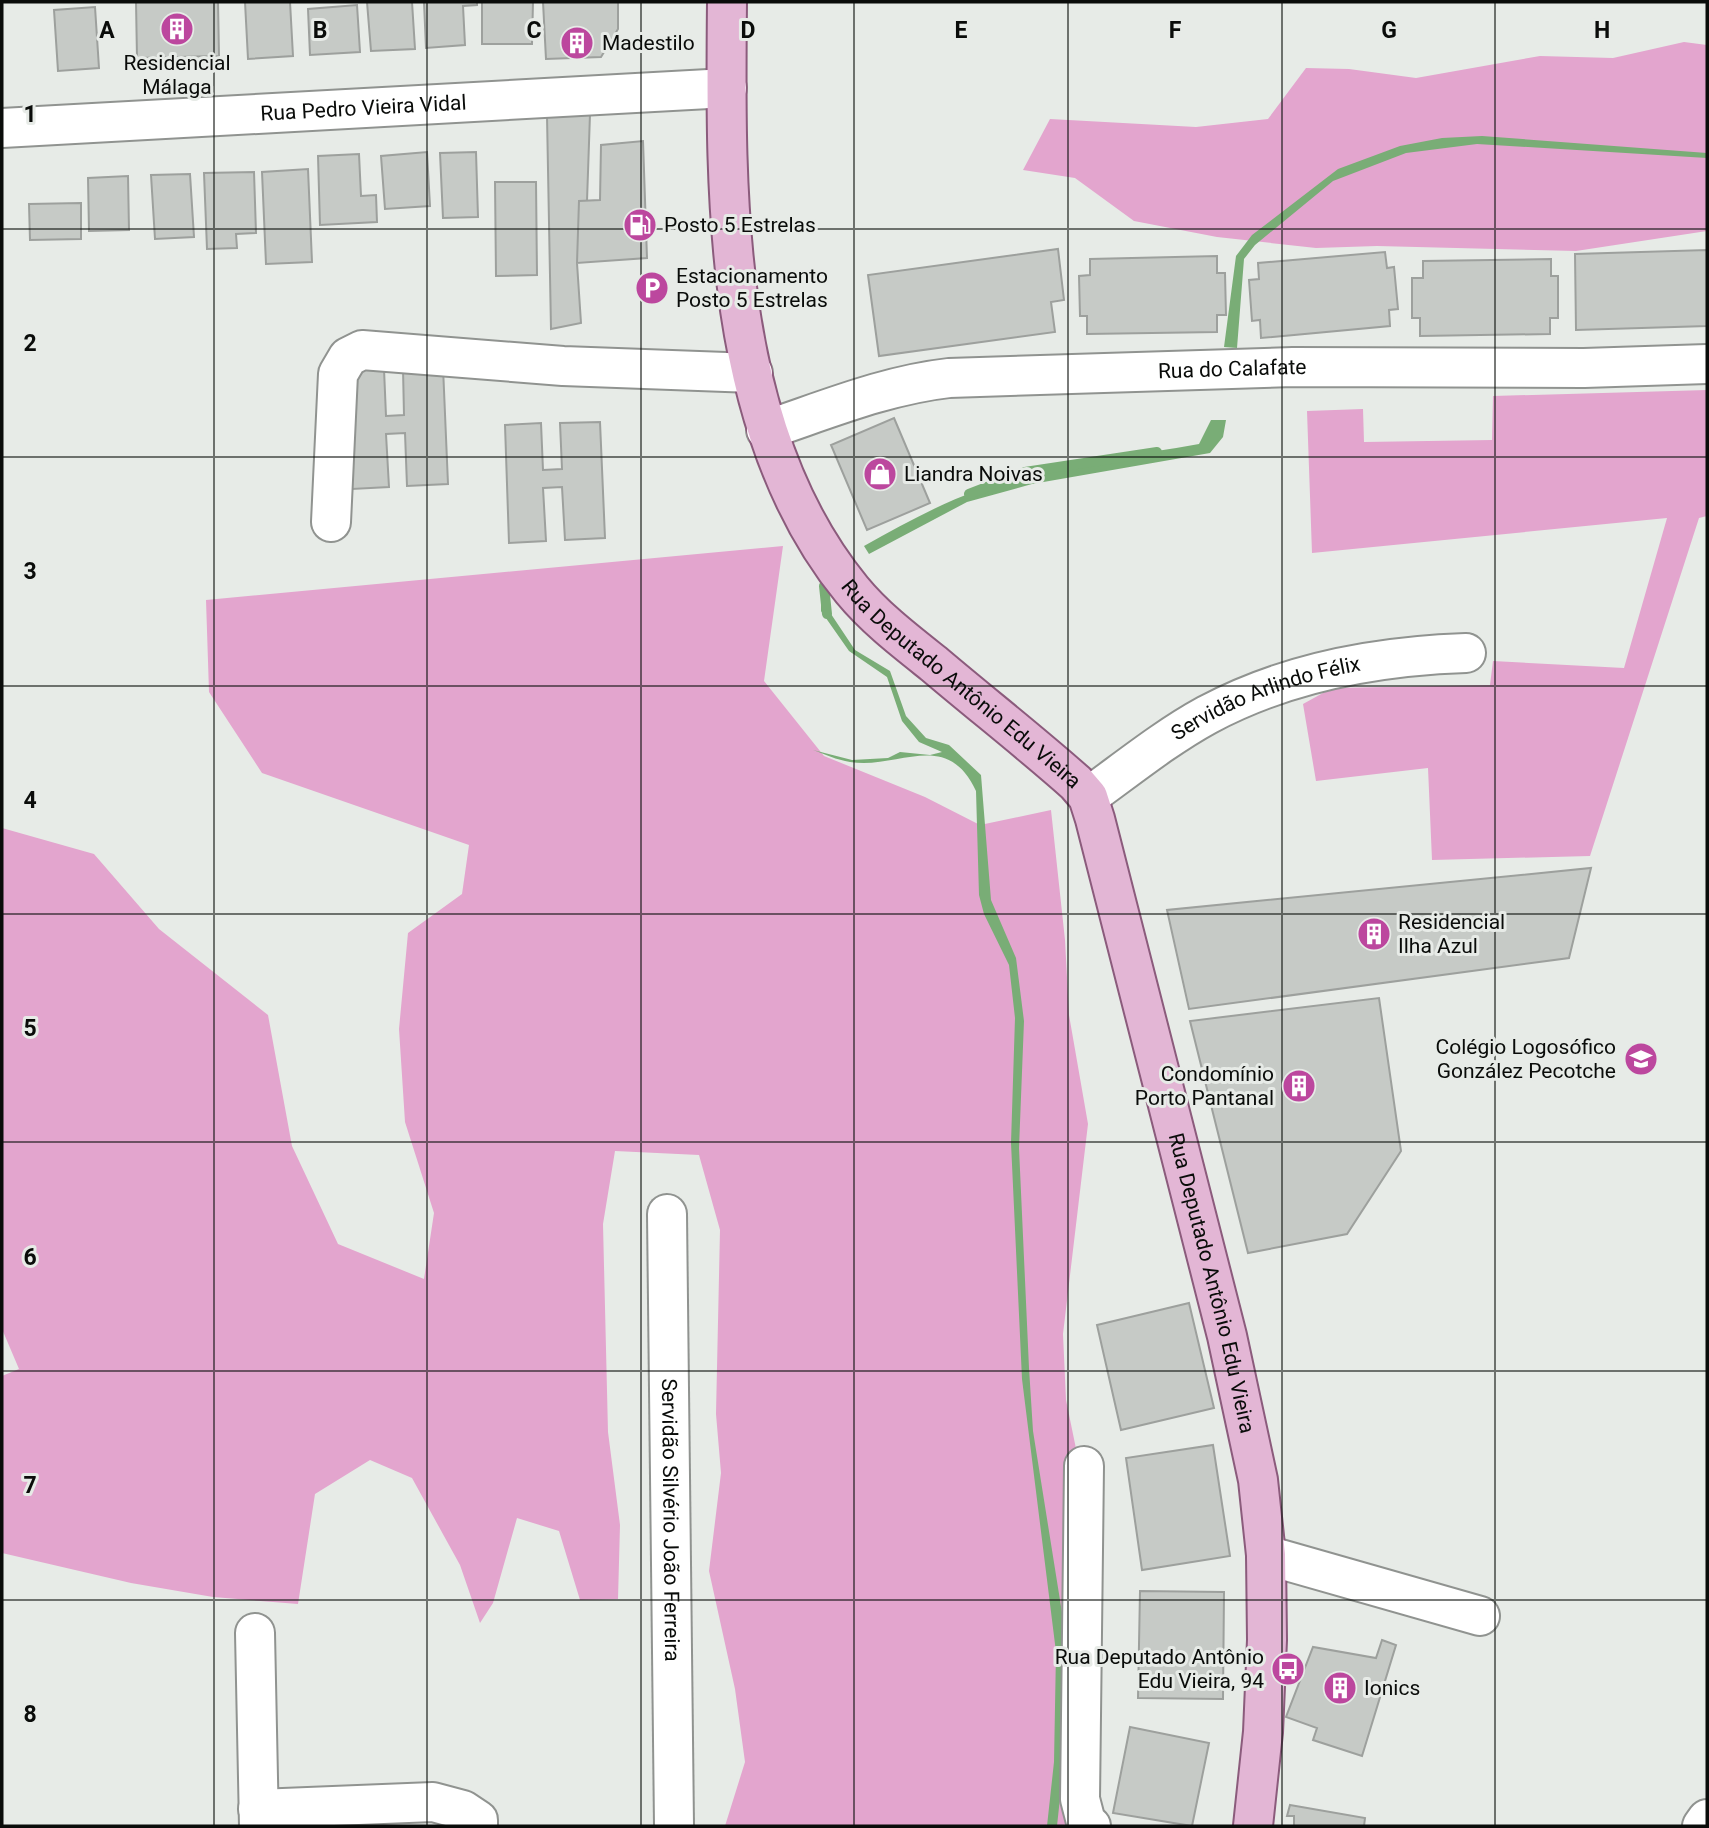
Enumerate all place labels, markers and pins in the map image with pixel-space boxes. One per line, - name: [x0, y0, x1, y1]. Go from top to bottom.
- building icon: Residencial Málaga: [158, 10, 196, 48]
- building icon: Madestilo: [558, 24, 596, 62]
- place label: Madestilo: [602, 31, 695, 55]
- place label: Residencial Málaga: [123, 51, 231, 99]
- fuel station icon: Posto 5 Estrelas: [621, 206, 659, 244]
- place label: Posto 5 Estrelas: [664, 213, 816, 237]
- place label: Estacionamento Posto 5 Estrelas: [676, 264, 828, 312]
- parking icon: Estacionamento Posto 5 Estrelas: [633, 269, 671, 307]
- shop icon: Liandra Noivas: [861, 455, 899, 493]
- place label: Liandra Noivas: [904, 462, 1043, 486]
- place label: Residencial Ilha Azul: [1398, 910, 1505, 958]
- building icon: Residencial Ilha Azul: [1355, 915, 1393, 953]
- place label: Colégio Logosófico González Pecotche: [1436, 1035, 1616, 1083]
- school or university icon: Colégio Logosófico González Pecotche: [1622, 1040, 1660, 1078]
- place label: Condomínio Porto Pantanal: [1135, 1062, 1274, 1110]
- building icon: Condomínio Porto Pantanal: [1280, 1067, 1318, 1105]
- place label: Rua Deputado Antônio Edu Vieira, 94: [1055, 1645, 1264, 1693]
- bus stop icon: Rua Deputado Antônio Edu Vieira, 94: [1269, 1650, 1307, 1688]
- building icon: Ionics: [1321, 1669, 1359, 1707]
- place label: Ionics: [1364, 1676, 1420, 1700]

